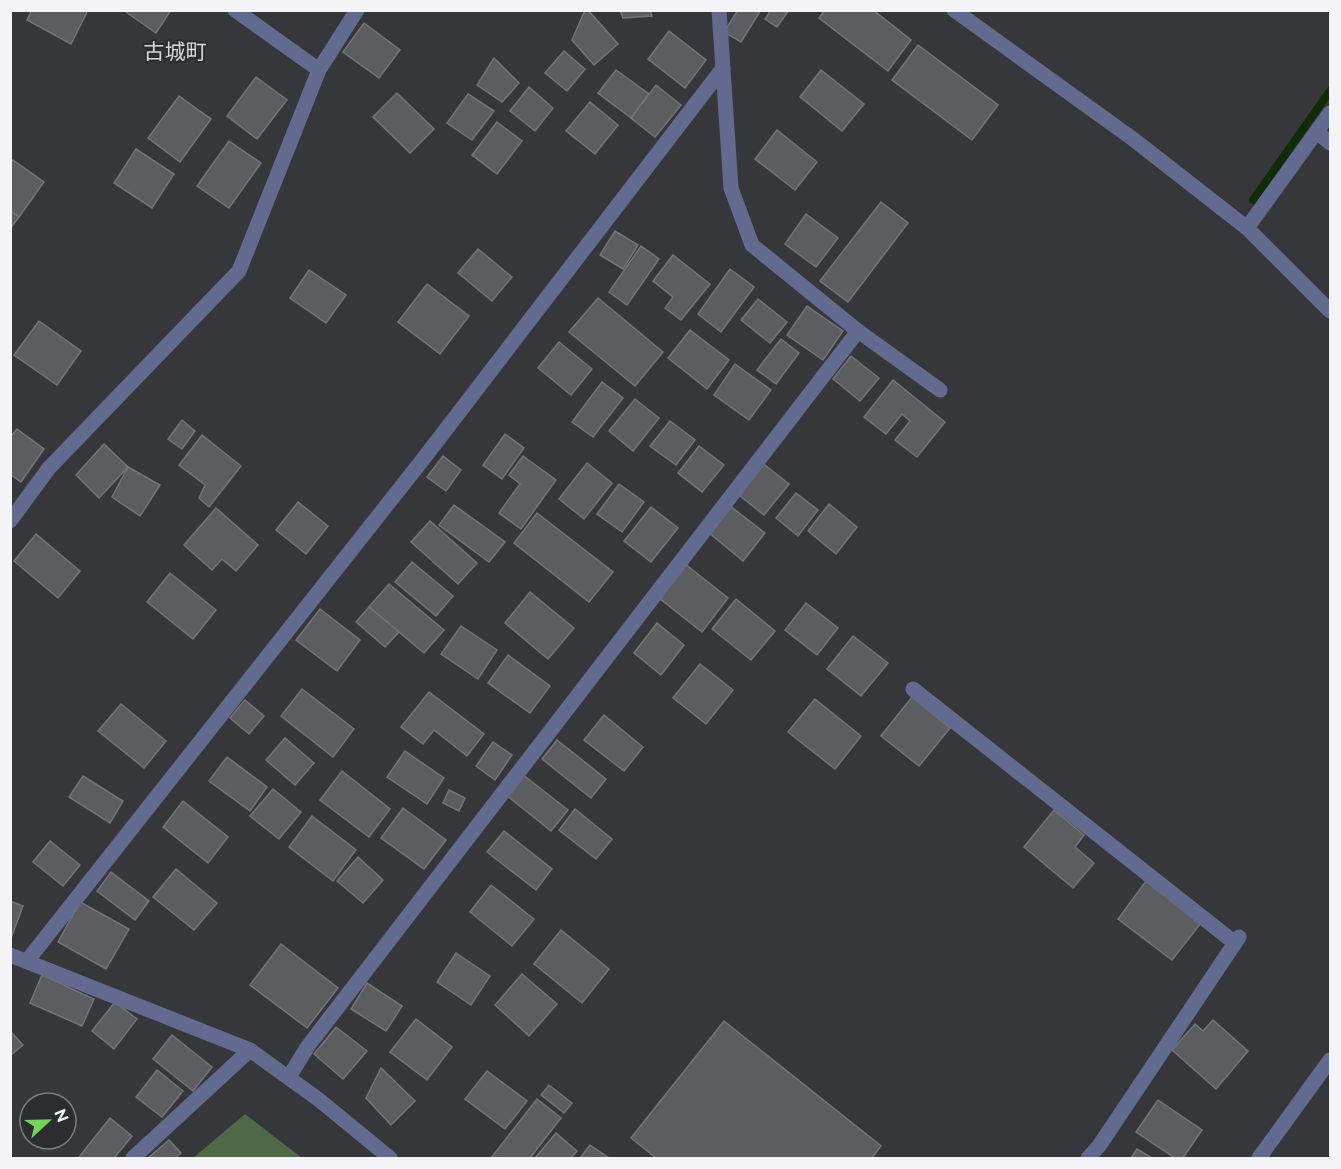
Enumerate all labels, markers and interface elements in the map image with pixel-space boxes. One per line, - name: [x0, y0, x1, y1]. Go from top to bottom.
- district label: 古城町: [144, 39, 207, 64]
- north arrow: [18, 1091, 78, 1151]
- text: N: [50, 1106, 73, 1125]

